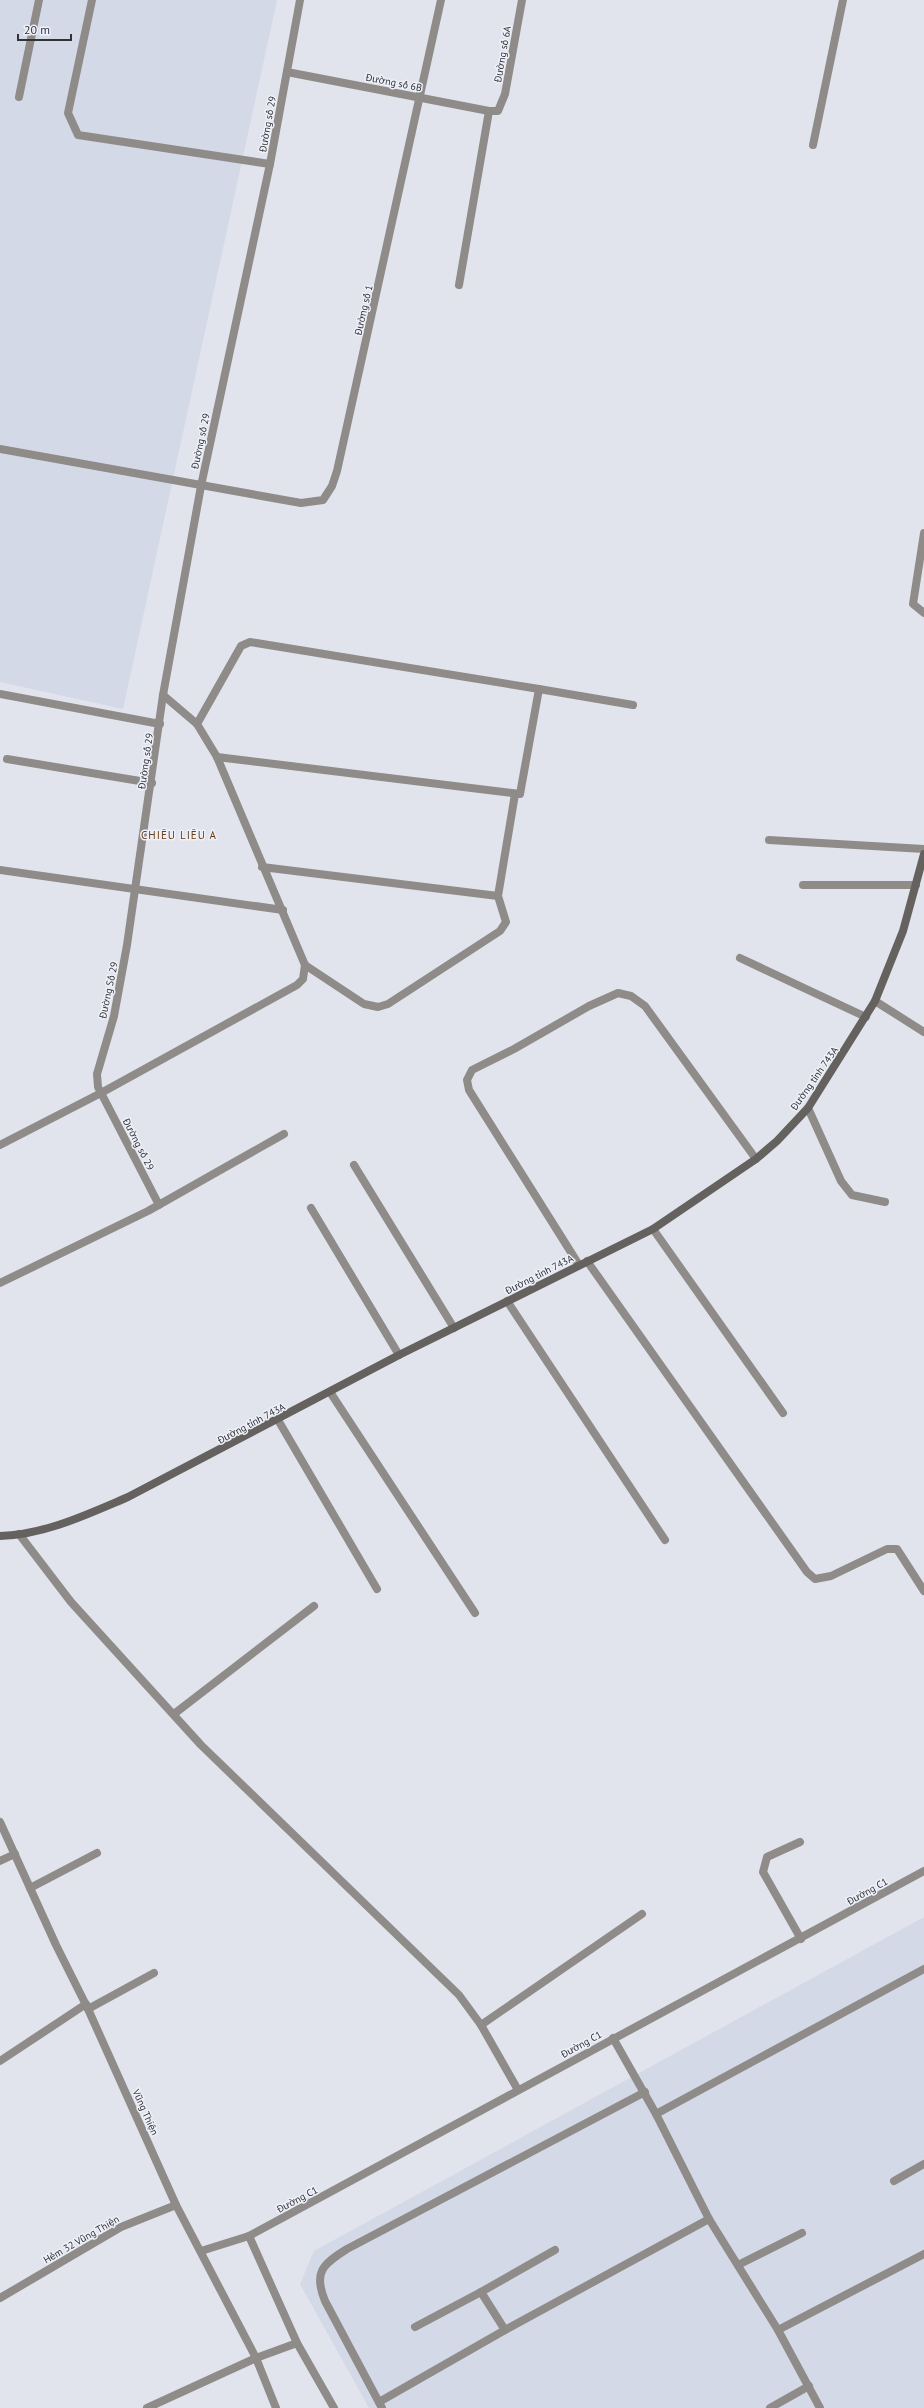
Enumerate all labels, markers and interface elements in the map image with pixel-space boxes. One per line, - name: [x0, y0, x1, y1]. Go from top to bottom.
- scale bar: [18, 16, 71, 42]
- text: 20 m: [24, 22, 50, 37]
- street label: Đường số 6A: [491, 25, 514, 84]
- street label: Đường số 6B: [364, 70, 423, 94]
- street label: Đường số 29: [256, 95, 279, 154]
- street label: Đường số 1: [351, 284, 376, 337]
- street label: Đường số 29: [188, 412, 213, 471]
- street label: Đường số 29: [135, 732, 156, 791]
- district label: CHIÊU LIÊU A: [141, 828, 217, 842]
- street label: Đường Số 29: [96, 961, 121, 1021]
- street label: Đường tỉnh 743A: [787, 1044, 841, 1113]
- street label: Đường số 29: [119, 1115, 157, 1172]
- street label: Đường tỉnh 743A: [502, 1252, 576, 1298]
- street label: Đường tỉnh 743A: [214, 1400, 287, 1447]
- street label: Đường C1: [844, 1875, 890, 1908]
- street label: Đường C1: [558, 2028, 604, 2061]
- street label: Vũng Thiện: [129, 2086, 161, 2137]
- street label: Đường C1: [274, 2183, 320, 2216]
- street label: Hẻm 32 Vũng Thiện: [41, 2212, 122, 2266]

